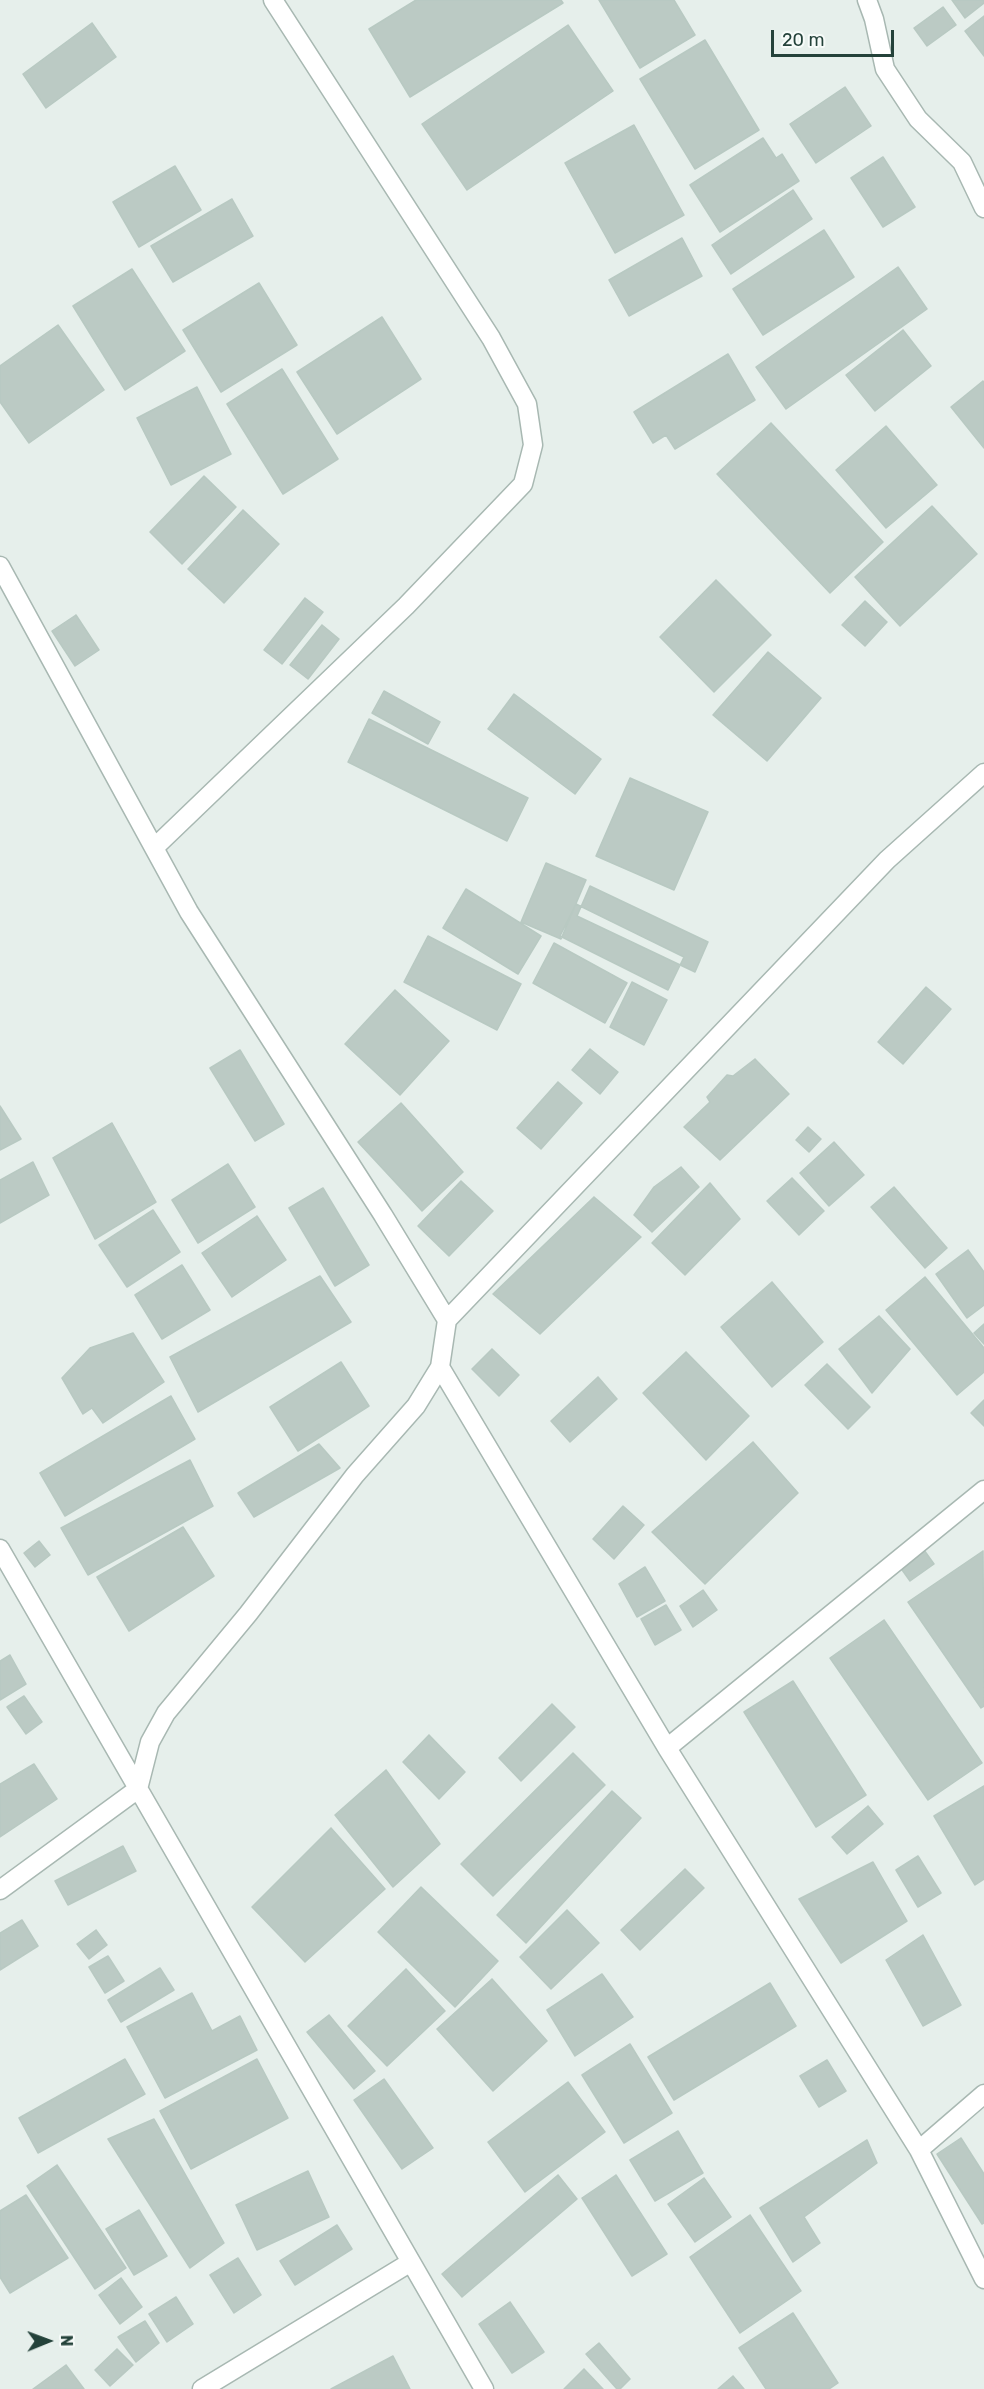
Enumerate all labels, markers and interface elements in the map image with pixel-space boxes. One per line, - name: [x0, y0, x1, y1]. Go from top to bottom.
- scale bar: [774, 18, 897, 56]
- text: 20 m: [782, 29, 824, 51]
- north arrow: [18, 2311, 78, 2371]
- text: N: [57, 2335, 76, 2347]

